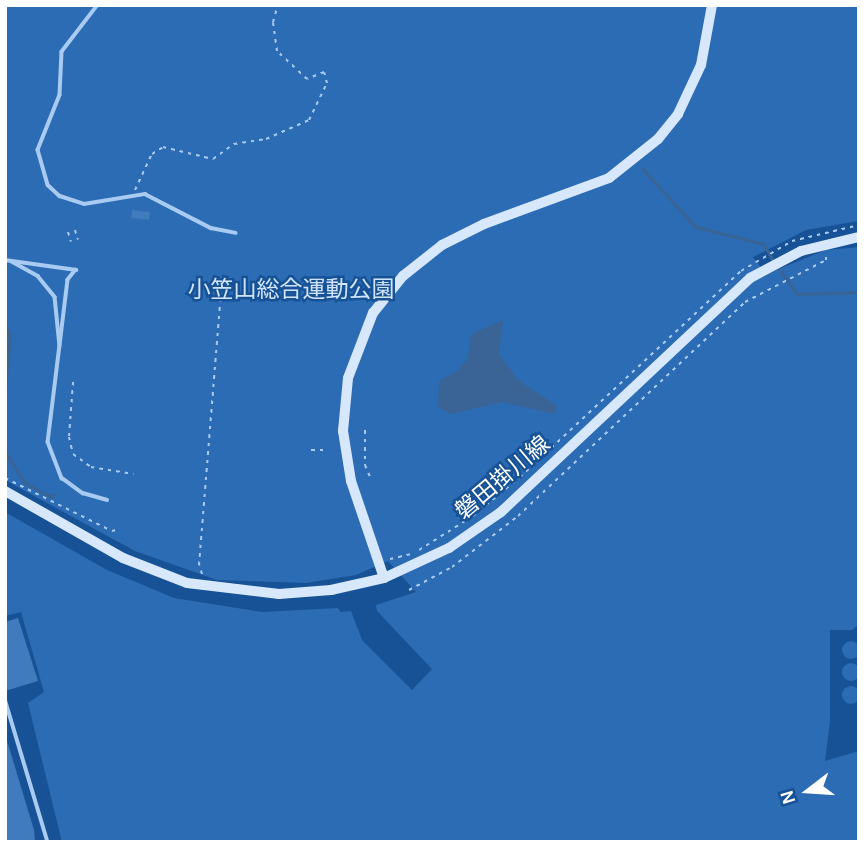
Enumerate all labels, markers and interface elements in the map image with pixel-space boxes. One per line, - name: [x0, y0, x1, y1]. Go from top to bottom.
- park label: 小笠山総合運動公園: [188, 276, 394, 304]
- street label: 磐田掛川線: [450, 430, 556, 526]
- north arrow: [773, 756, 843, 826]
- text: N: [775, 787, 800, 807]

